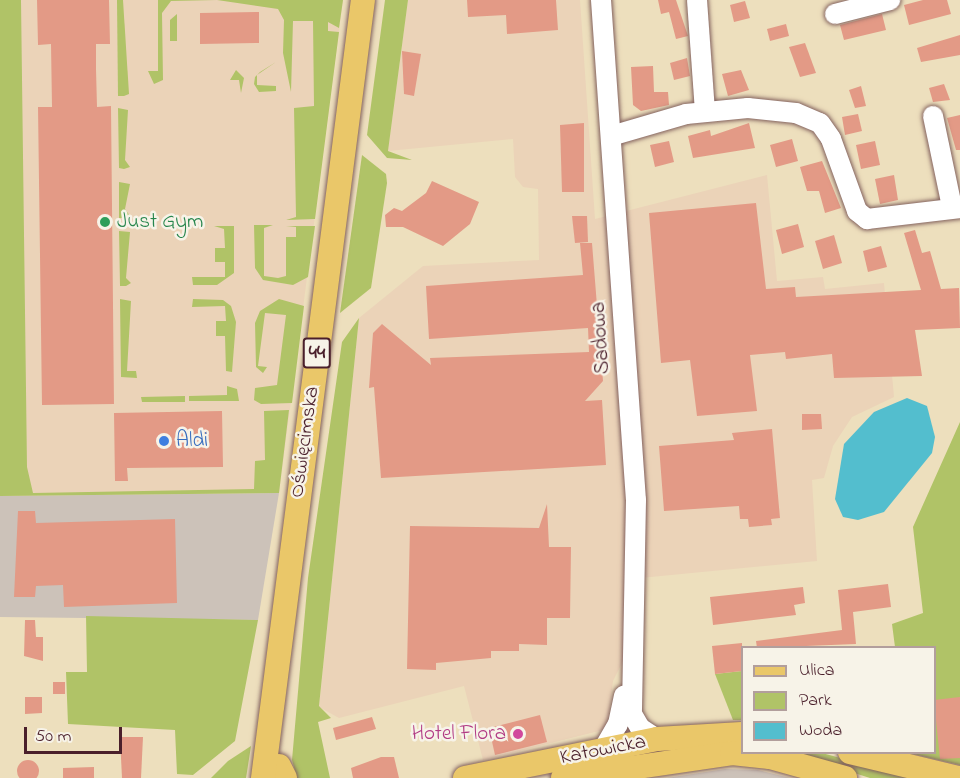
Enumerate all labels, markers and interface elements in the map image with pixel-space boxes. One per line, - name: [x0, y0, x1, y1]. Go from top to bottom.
- place label: Just Gym: [117, 209, 203, 235]
- marker: Just Gym: [98, 215, 112, 229]
- street label: Sadowa: [586, 301, 616, 375]
- road number: 44: [302, 336, 332, 370]
- street label: Oświęcimska: [285, 385, 325, 499]
- place label: Aldi: [176, 428, 208, 454]
- marker: Aldi: [157, 434, 171, 448]
- legend: [741, 646, 936, 754]
- text: Ulica: [799, 658, 834, 684]
- text: Park: [799, 688, 832, 714]
- scale bar: [27, 715, 124, 753]
- text: Woda: [799, 718, 842, 744]
- place label: Hotel Flora: [412, 721, 506, 747]
- text: 50 m: [35, 724, 72, 750]
- marker: Hotel Flora: [511, 727, 525, 741]
- street label: Katowicka: [558, 729, 648, 771]

